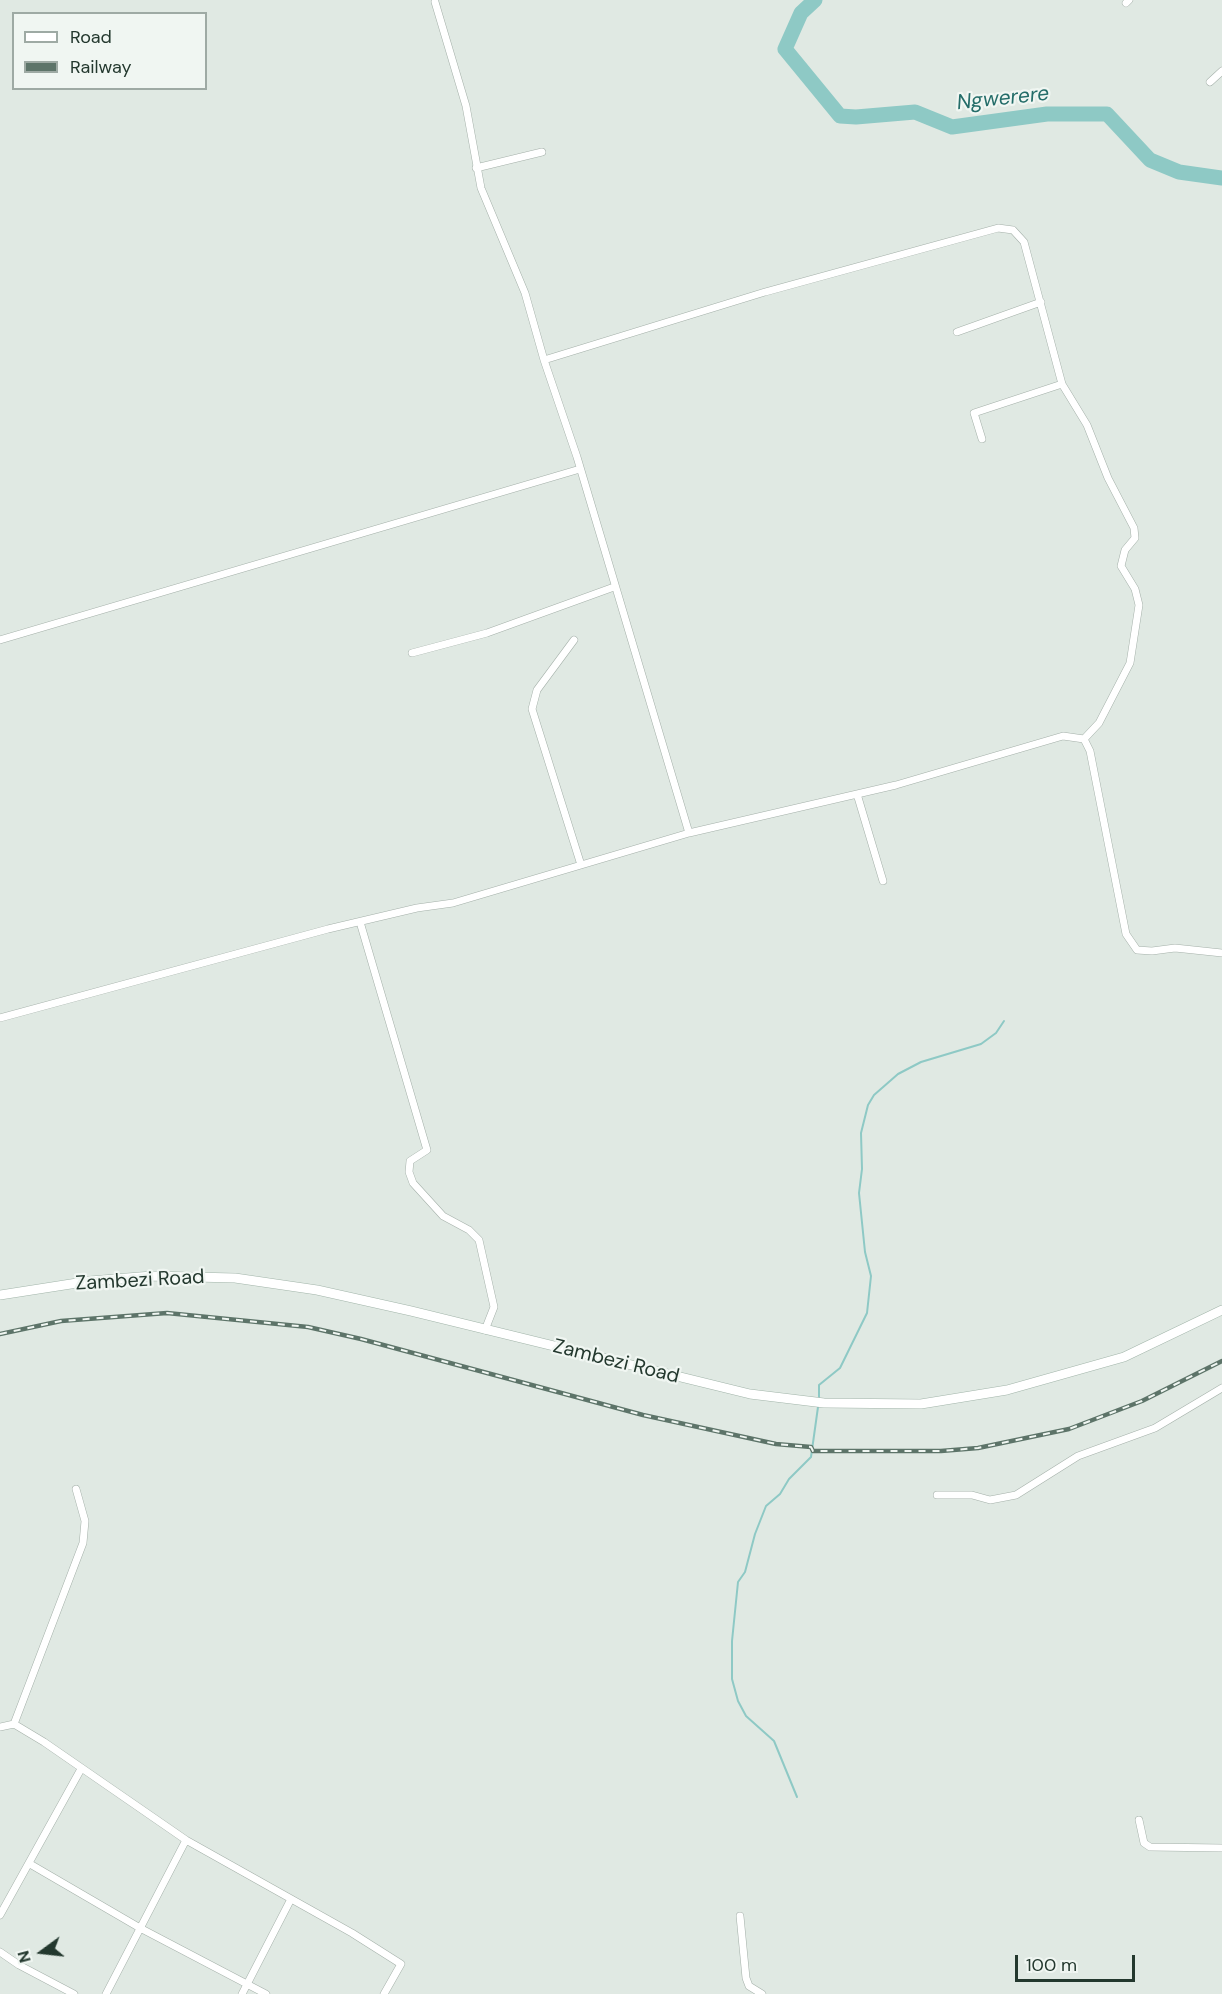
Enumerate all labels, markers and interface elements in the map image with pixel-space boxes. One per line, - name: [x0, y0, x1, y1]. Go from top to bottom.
- legend: [12, 12, 207, 90]
- text: Road: [70, 25, 112, 49]
- text: Railway: [70, 55, 132, 79]
- water label: Ngwerere: [956, 82, 1050, 116]
- street label: Zambezi Road: [75, 1266, 205, 1296]
- street label: Zambezi Road: [550, 1335, 682, 1389]
- north arrow: [12, 1922, 72, 1982]
- scale bar: [1018, 1943, 1138, 1981]
- text: N: [12, 1948, 36, 1965]
- text: 100 m: [1026, 1953, 1077, 1977]

